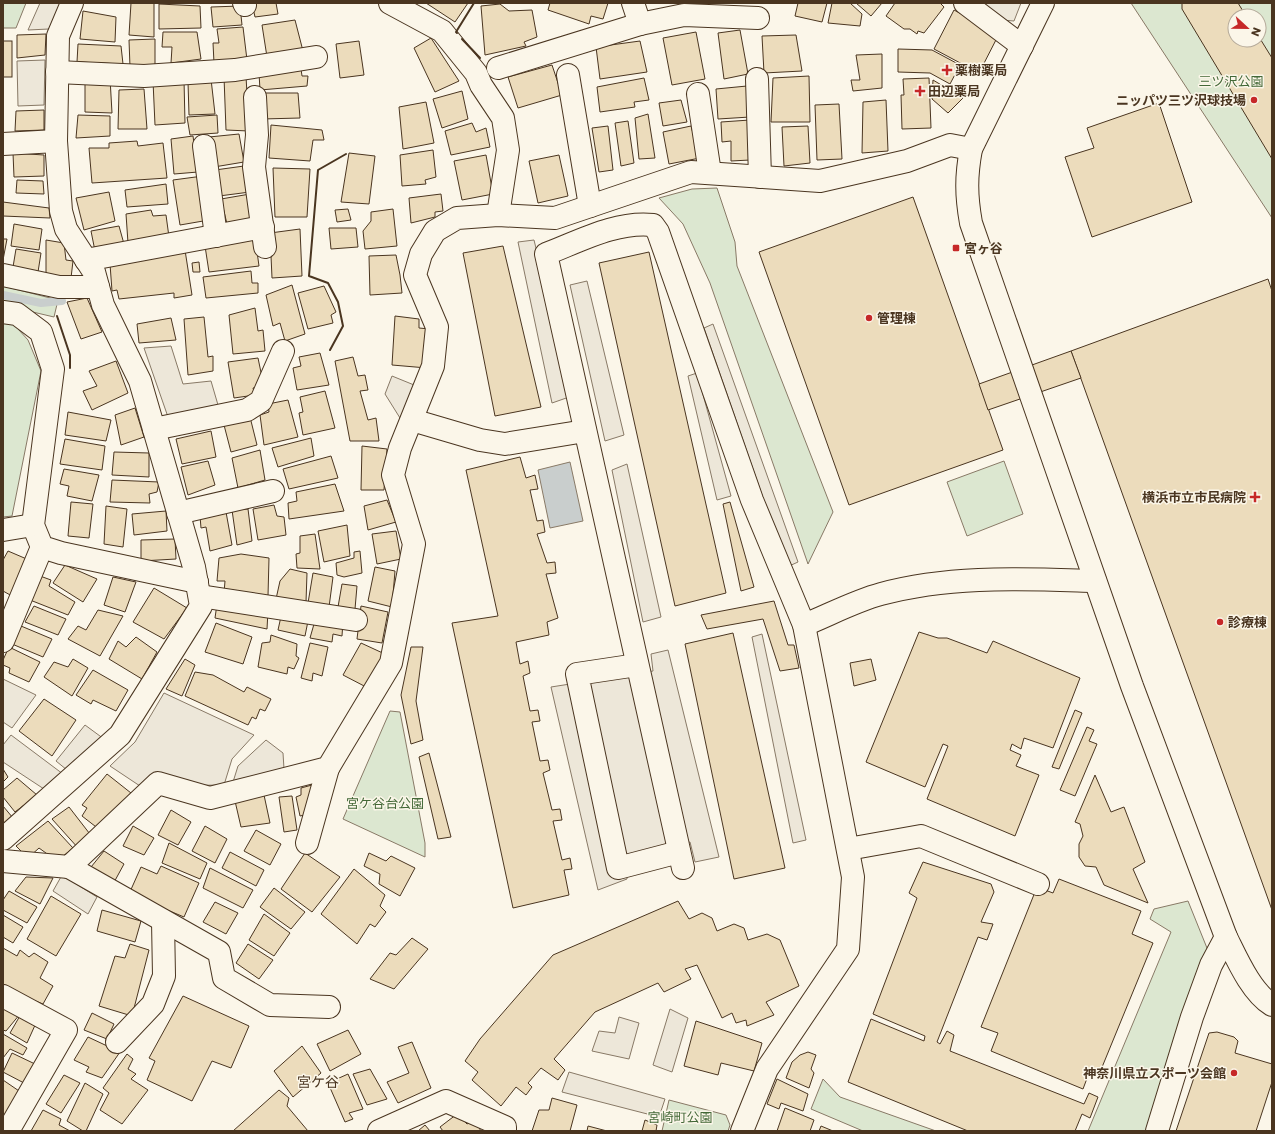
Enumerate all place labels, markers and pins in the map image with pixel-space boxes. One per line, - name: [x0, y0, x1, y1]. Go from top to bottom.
- place label: 薬樹薬局: [955, 61, 1007, 80]
- marker: 薬樹薬局: [942, 65, 952, 75]
- place label: 田辺薬局: [928, 82, 980, 101]
- marker: 田辺薬局: [915, 86, 925, 96]
- place label: ニッパツ三ツ沢球技場: [1116, 91, 1246, 110]
- marker: ニッパツ三ツ沢球技場: [1249, 95, 1259, 105]
- place label: 宮ヶ谷: [964, 239, 1003, 258]
- marker: 宮ヶ谷: [951, 243, 961, 253]
- place label: 管理棟: [877, 309, 916, 328]
- marker: 管理棟: [864, 313, 874, 323]
- place label: 横浜市立市民病院: [1142, 488, 1246, 507]
- marker: 横浜市立市民病院: [1249, 491, 1261, 503]
- place label: 診療棟: [1228, 613, 1267, 632]
- marker: 診療棟: [1215, 617, 1225, 627]
- place label: 神奈川県立スポーツ会館: [1083, 1064, 1226, 1083]
- marker: 神奈川県立スポーツ会館: [1229, 1068, 1239, 1078]

